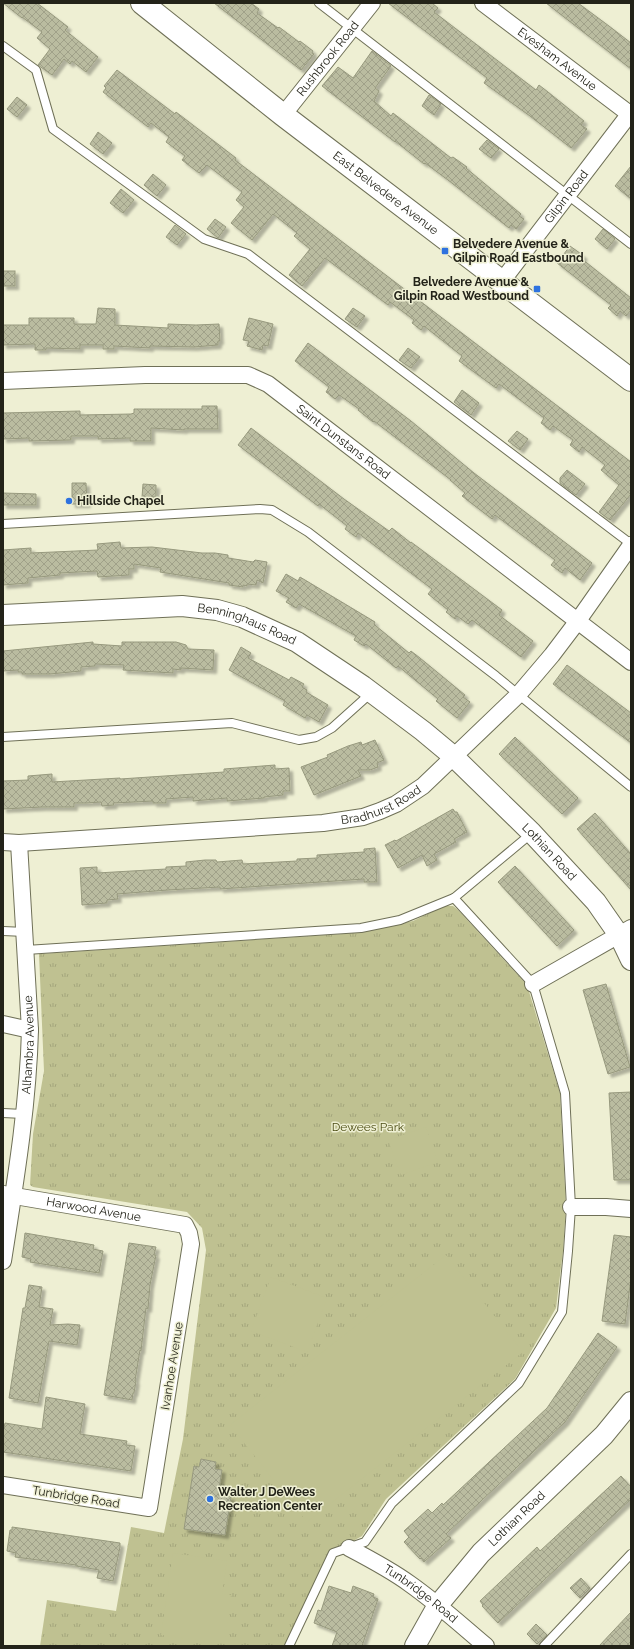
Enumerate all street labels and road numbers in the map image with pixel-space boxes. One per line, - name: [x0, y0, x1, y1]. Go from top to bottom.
- street label: Rushbrook Road: [294, 18, 362, 99]
- street label: Evesham Avenue: [515, 25, 599, 94]
- street label: East Belvedere Avenue: [330, 149, 441, 238]
- street label: Gilpin Road: [542, 167, 591, 226]
- street label: Saint Dunstans Road: [294, 401, 393, 482]
- street label: Benninghaus Road: [197, 601, 298, 648]
- street label: Bradhurst Road: [340, 782, 424, 827]
- street label: Lothian Road: [519, 820, 579, 883]
- street label: Alhambra Avenue: [19, 995, 37, 1095]
- street label: Harwood Avenue: [45, 1195, 142, 1224]
- street label: Ivanhoe Avenue: [158, 1321, 186, 1411]
- street label: Tunbridge Road: [31, 1483, 121, 1511]
- street label: Lothian Road: [486, 1488, 548, 1549]
- street label: Tunbridge Road: [381, 1561, 460, 1626]

